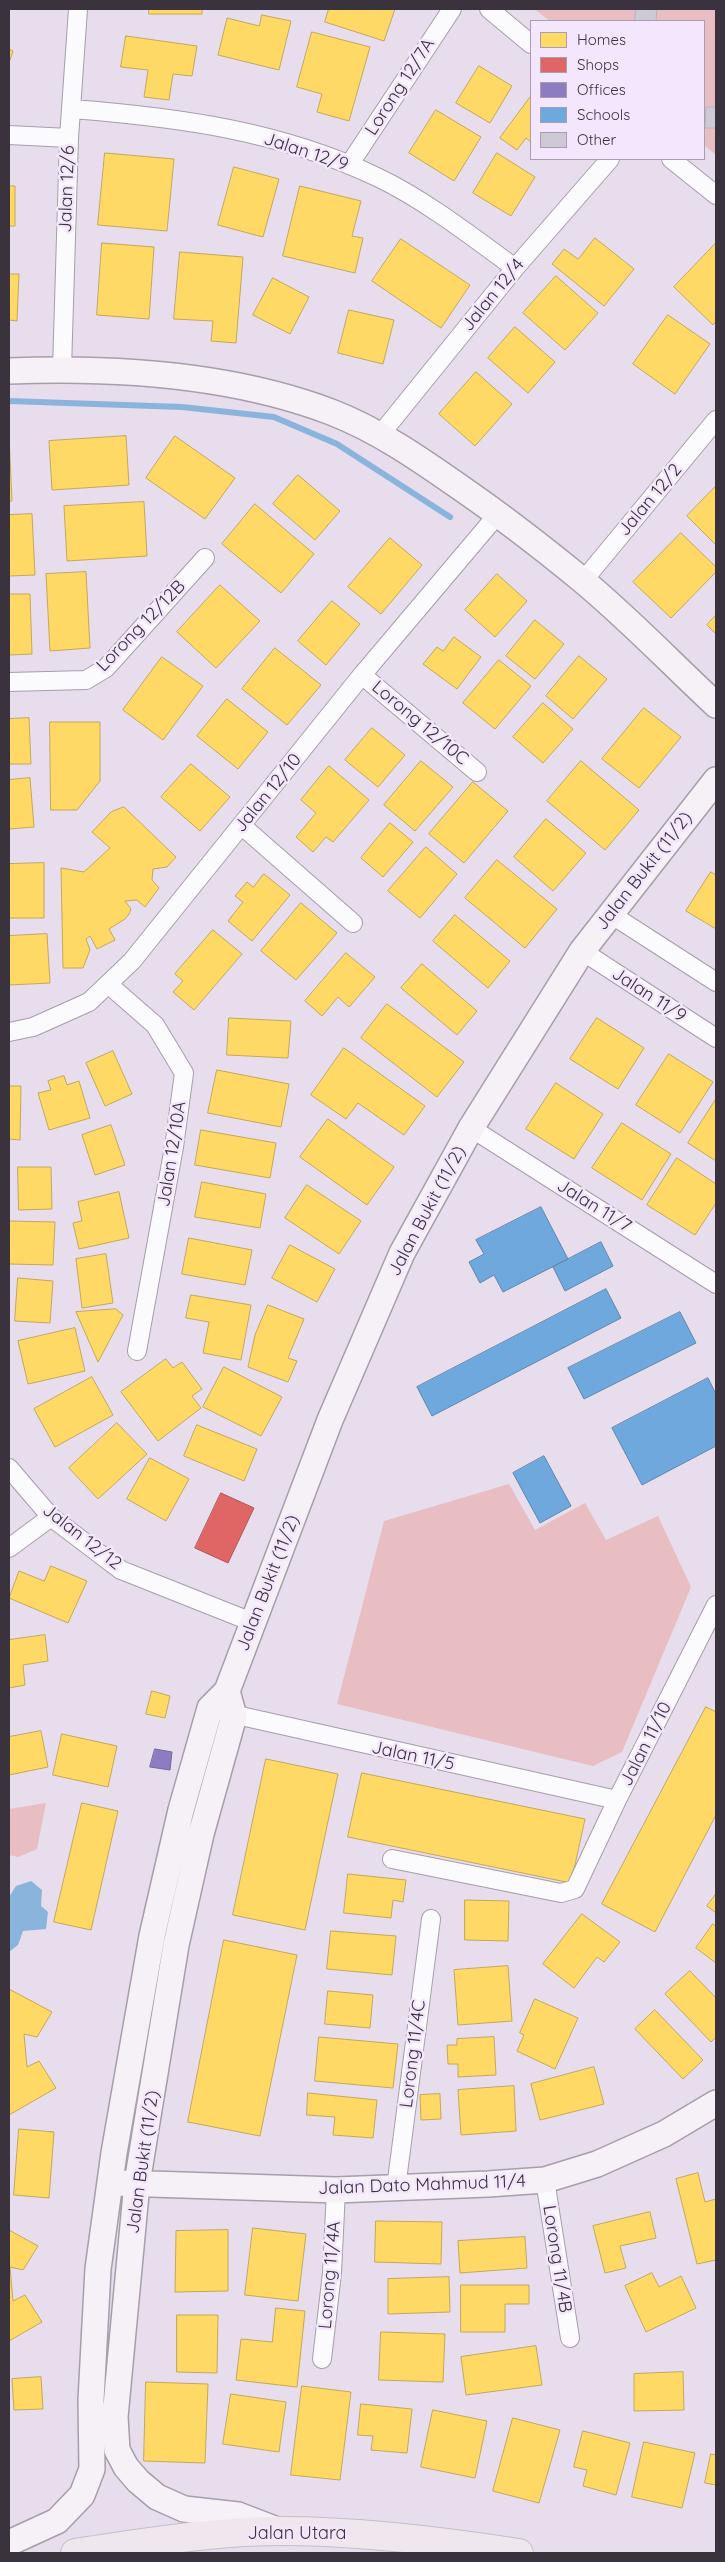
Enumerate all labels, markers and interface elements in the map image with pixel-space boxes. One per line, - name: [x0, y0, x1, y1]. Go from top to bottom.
- legend: [530, 20, 705, 160]
- text: Homes: [577, 30, 626, 49]
- street label: Lorong 12/7A: [361, 34, 439, 140]
- text: Shops: [577, 55, 619, 74]
- text: Offices: [577, 80, 626, 99]
- text: Schools: [577, 105, 630, 124]
- street label: Jalan 12/9: [261, 128, 351, 176]
- text: Other: [577, 130, 616, 149]
- street label: Jalan 12/6: [55, 145, 79, 233]
- street label: Jalan 12/4: [457, 254, 529, 336]
- street label: Jalan 12/2: [614, 460, 686, 540]
- street label: Lorong 12/12B: [92, 576, 190, 676]
- street label: Lorong 12/10C: [367, 676, 473, 770]
- street label: Jalan 12/10: [230, 749, 306, 837]
- street label: Jalan Bukit (11/2): [591, 808, 697, 934]
- street label: Jalan 11/9: [608, 963, 690, 1027]
- street label: Jalan 12/10A: [153, 1100, 191, 1208]
- street label: Jalan Bukit (11/2): [384, 1142, 470, 1280]
- street label: Jalan 11/7: [553, 1175, 635, 1237]
- street label: Jalan 12/12: [38, 1499, 126, 1575]
- street label: Jalan Bukit (11/2): [232, 1512, 304, 1654]
- street label: Jalan 11/10: [616, 1698, 676, 1790]
- street label: Jalan 11/5: [370, 1737, 456, 1775]
- street label: Lorong 11/4C: [396, 1999, 430, 2109]
- street label: Jalan Bukit (11/2): [122, 2089, 164, 2235]
- street label: Jalan Dato Mahmud 11/4: [318, 2171, 526, 2199]
- street label: Lorong 11/4B: [538, 2204, 576, 2314]
- street label: Lorong 11/4A: [315, 2220, 345, 2330]
- street label: Jalan Utara: [247, 2523, 347, 2545]

